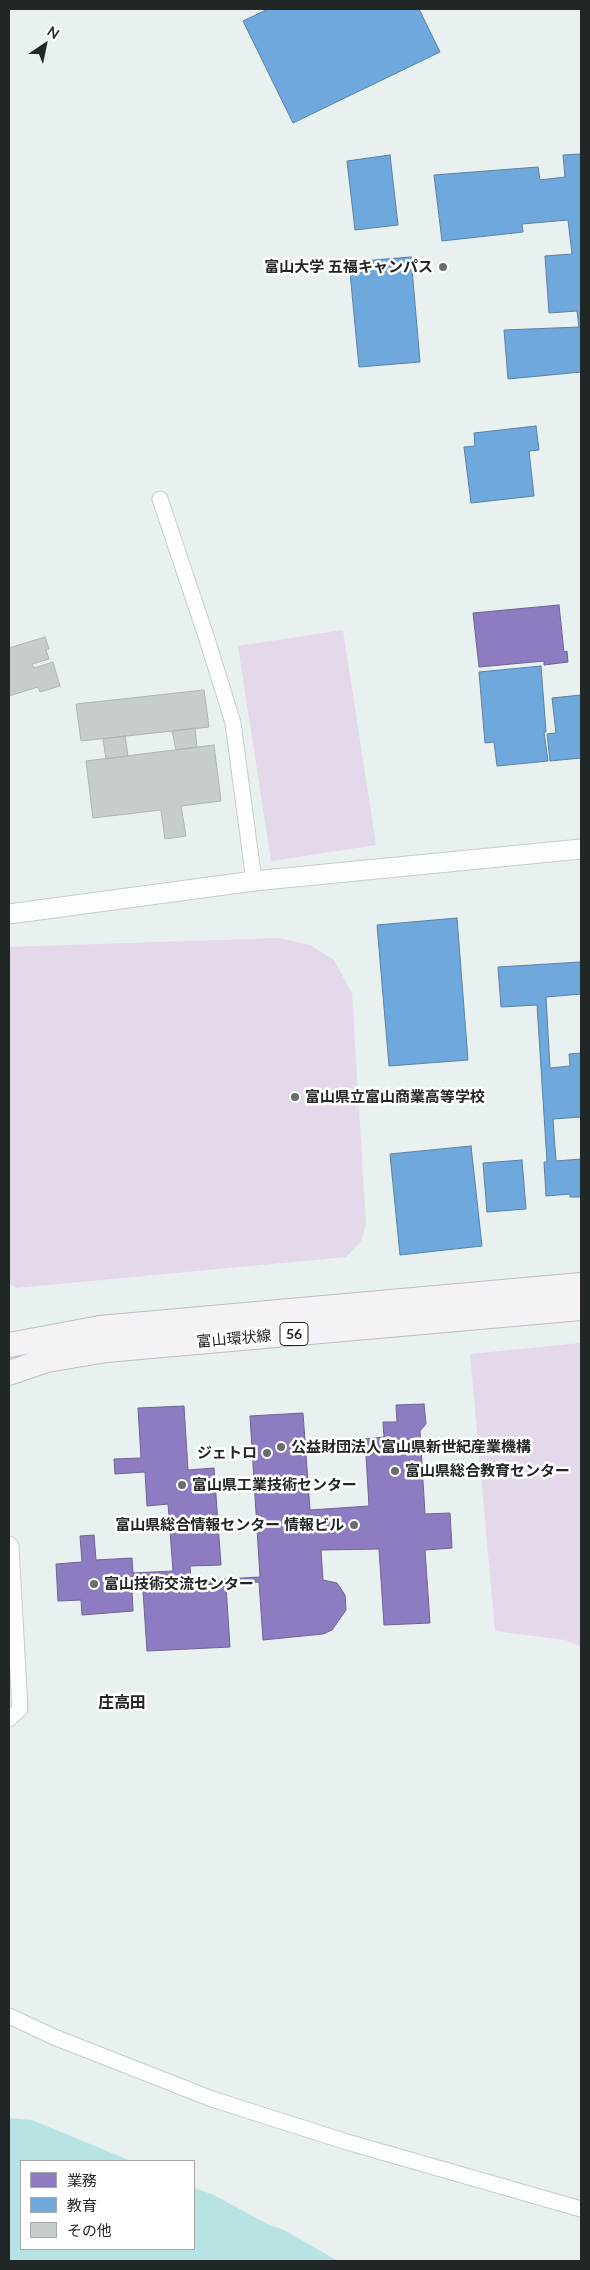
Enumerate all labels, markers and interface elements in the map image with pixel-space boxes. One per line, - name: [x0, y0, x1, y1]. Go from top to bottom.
- north arrow: [20, 20, 70, 70]
- text: N: [44, 22, 63, 42]
- place label: 富山大学 五福キャンパス: [264, 258, 433, 276]
- marker: 富山大学 五福キャンパス: [437, 261, 449, 273]
- place label: 富山県立富山商業高等学校: [305, 1088, 485, 1106]
- marker: 富山県立富山商業高等学校: [289, 1091, 301, 1103]
- road number: 56: [280, 1322, 308, 1346]
- street label: 富山環状線: [196, 1327, 272, 1351]
- place label: 公益財団法人富山県新世紀産業機構: [291, 1438, 531, 1456]
- marker: 公益財団法人富山県新世紀産業機構: [275, 1441, 287, 1453]
- place label: ジェトロ: [197, 1444, 257, 1462]
- marker: ジェトロ: [261, 1447, 273, 1459]
- place label: 富山県総合教育センター: [405, 1462, 570, 1480]
- marker: 富山県総合教育センター: [389, 1465, 401, 1477]
- place label: 富山県工業技術センター: [192, 1476, 357, 1494]
- marker: 富山県工業技術センター: [176, 1479, 188, 1491]
- place label: 富山県総合情報センター 情報ビル: [115, 1516, 344, 1534]
- marker: 富山県総合情報センター 情報ビル: [348, 1519, 360, 1531]
- place label: 富山技術交流センター: [104, 1575, 254, 1593]
- marker: 富山技術交流センター: [88, 1578, 100, 1590]
- district label: 庄高田: [98, 1693, 146, 1713]
- legend: [20, 2160, 195, 2250]
- text: 業務: [67, 2171, 97, 2189]
- text: 教育: [67, 2196, 97, 2214]
- text: その他: [67, 2221, 112, 2239]

